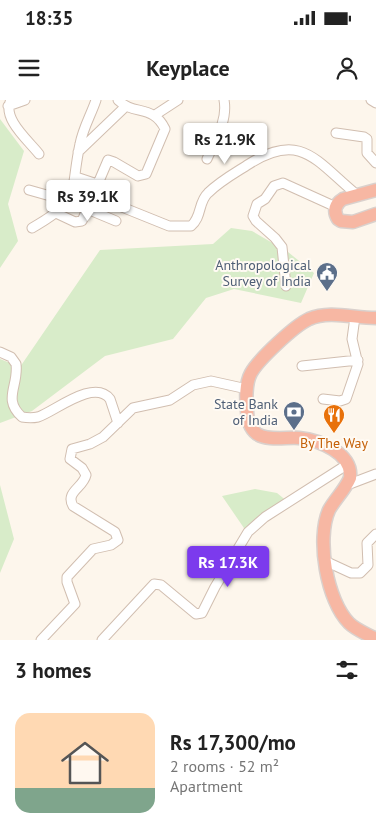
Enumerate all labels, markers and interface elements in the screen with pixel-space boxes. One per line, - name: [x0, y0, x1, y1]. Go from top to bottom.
- text: 18:35: [25, 6, 73, 30]
- icon: menu: [15, 54, 43, 82]
- text: Keyplace: [146, 54, 230, 82]
- icon: person: [333, 54, 361, 82]
- pin: Rs 21.9K: [173, 122, 277, 165]
- text: Rs 21.9K: [194, 129, 256, 149]
- pin: Rs 39.1K: [36, 180, 140, 222]
- text: Rs 39.1K: [57, 186, 119, 206]
- place label: Anthropological Survey of India: [215, 256, 311, 290]
- public building icon: Anthropological Survey of India: [315, 261, 339, 292]
- place label: State Bank of India: [214, 395, 278, 429]
- bank icon: State Bank of India: [282, 400, 306, 431]
- restaurant icon: By The Way: [322, 403, 346, 434]
- place label: By The Way: [300, 434, 368, 452]
- pin: Rs 17.3K: [176, 546, 280, 588]
- text: Rs 17.3K: [198, 552, 258, 572]
- icon: filters: [333, 656, 361, 684]
- text: 3 homes: [15, 657, 91, 684]
- text: Rs 17,300/mo: [170, 729, 296, 756]
- icon: home: [55, 733, 115, 793]
- text: 2 rooms · 52 m²: [170, 756, 279, 776]
- text: Apartment: [170, 776, 243, 796]

